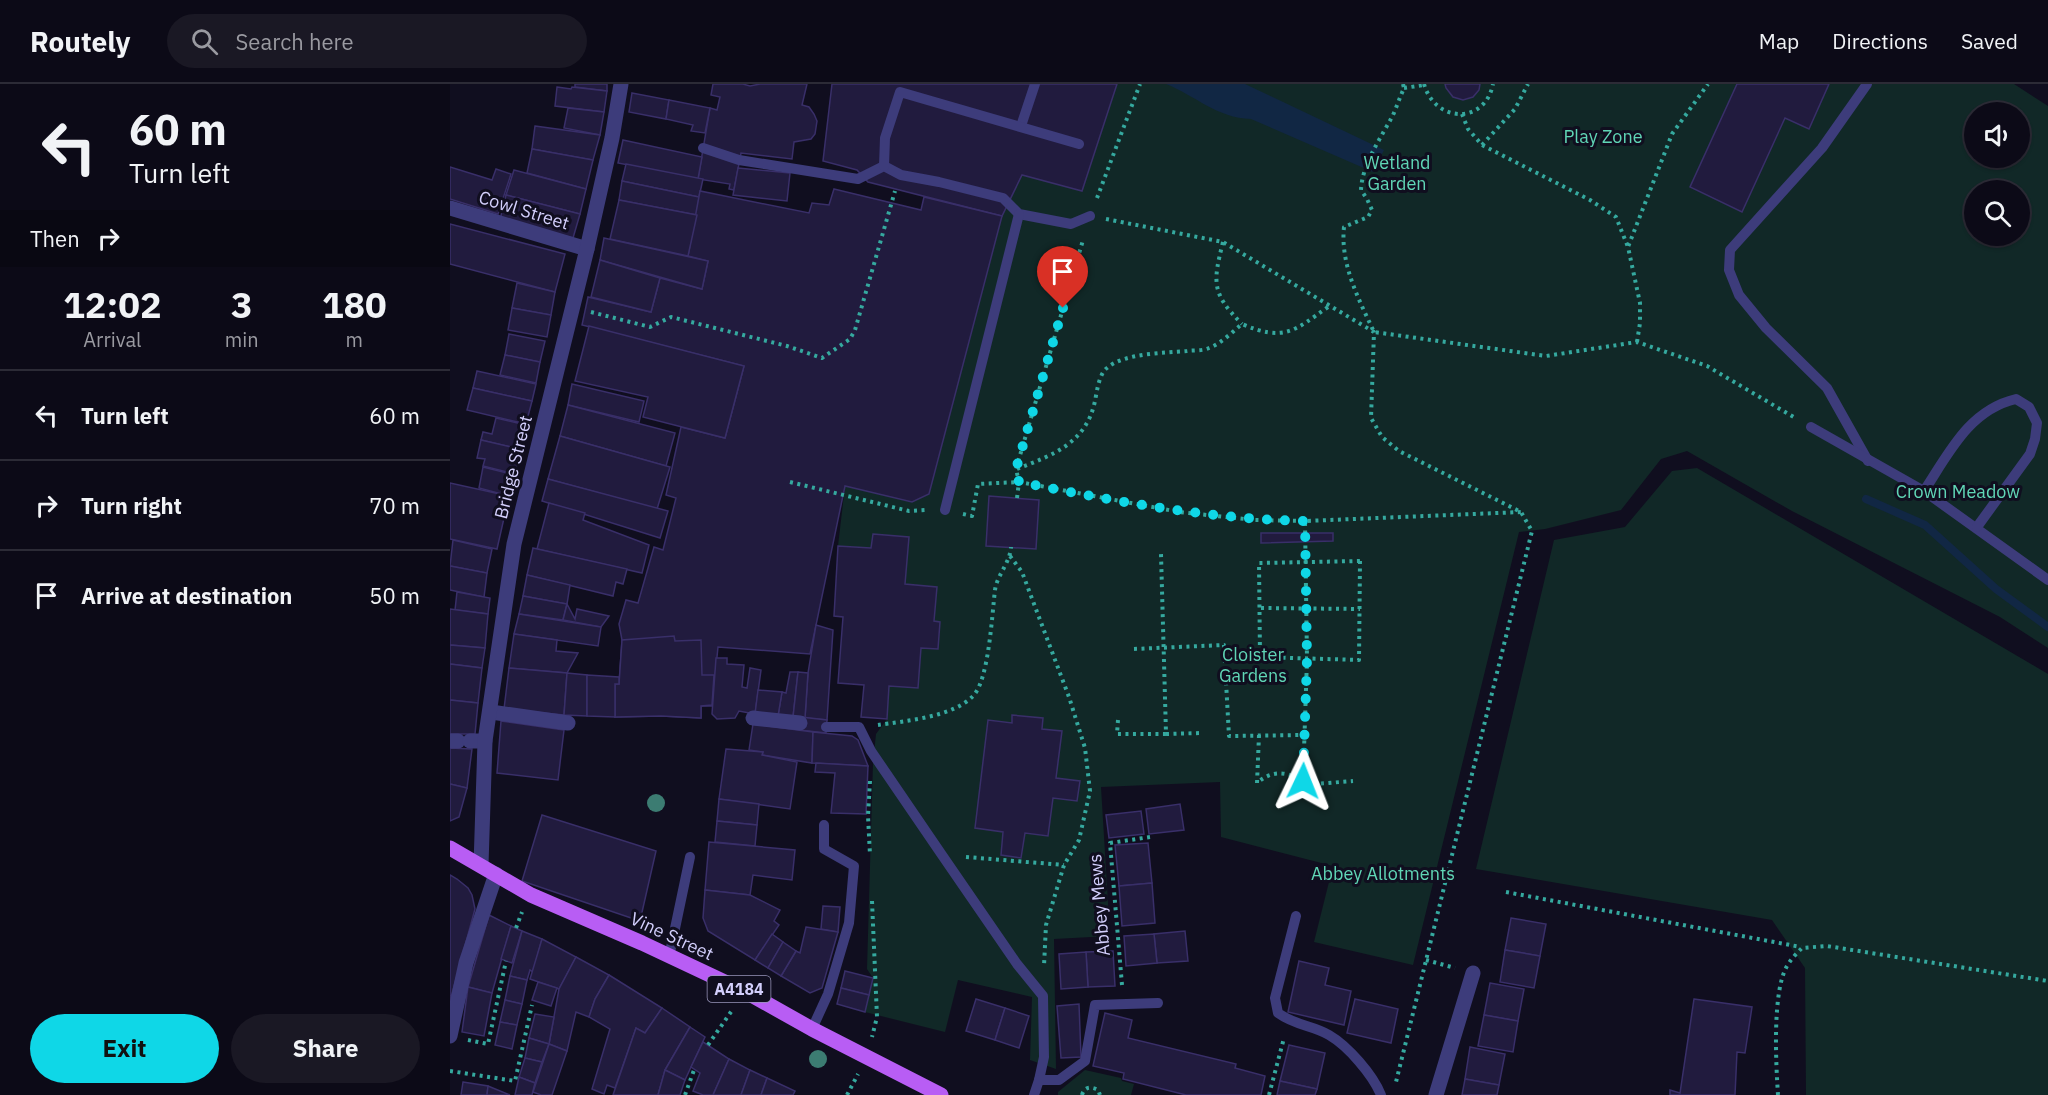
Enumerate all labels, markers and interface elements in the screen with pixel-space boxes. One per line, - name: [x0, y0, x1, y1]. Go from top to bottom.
- search box: [167, 14, 587, 68]
- text: Routely: [30, 23, 131, 60]
- icon: search: [188, 25, 221, 58]
- text: Search here: [236, 27, 354, 56]
- text: Map: [1759, 27, 1799, 55]
- text: Directions: [1832, 27, 1928, 55]
- text: Saved: [1961, 27, 2018, 55]
- text: 60 m: [129, 102, 227, 157]
- map controls: [1964, 102, 2030, 246]
- button: sound: [1964, 102, 2030, 168]
- icon: left: [30, 108, 108, 186]
- park label: Play Zone: [1563, 125, 1643, 148]
- park label: Wetland Garden: [1363, 151, 1431, 195]
- text: Turn left: [129, 155, 230, 190]
- button: search: [1964, 180, 2030, 246]
- street label: Cowl Street: [476, 185, 572, 235]
- icon: right: [92, 222, 125, 255]
- text: Then: [30, 224, 80, 253]
- pin: [1037, 246, 1088, 308]
- icon: arrive: [1046, 255, 1079, 288]
- text: 12:02: [63, 281, 162, 328]
- text: 3: [231, 281, 253, 328]
- text: 180: [322, 281, 387, 328]
- text: Arrival: [83, 326, 142, 353]
- text: min: [225, 326, 259, 353]
- text: m: [346, 326, 363, 353]
- icon: left: [30, 399, 63, 432]
- text: Turn left: [81, 401, 169, 430]
- text: 60 m: [369, 401, 420, 430]
- street label: Bridge Street: [489, 413, 537, 521]
- park label: Crown Meadow: [1896, 480, 2020, 503]
- icon: right: [30, 489, 63, 522]
- text: Turn right: [81, 491, 182, 520]
- text: 70 m: [369, 491, 420, 520]
- icon: arrive: [30, 579, 63, 612]
- text: Arrive at destination: [81, 581, 292, 610]
- text: 50 m: [369, 581, 420, 610]
- park label: Cloister Gardens: [1219, 643, 1287, 687]
- position arrow: [1271, 749, 1335, 813]
- street label: Abbey Mews: [1083, 853, 1115, 957]
- park label: Abbey Allotments: [1311, 862, 1455, 885]
- street label: Vine Street: [627, 907, 717, 965]
- road number: A4184: [708, 976, 770, 1002]
- button: Exit: [30, 1014, 219, 1083]
- button: Share: [231, 1014, 420, 1083]

